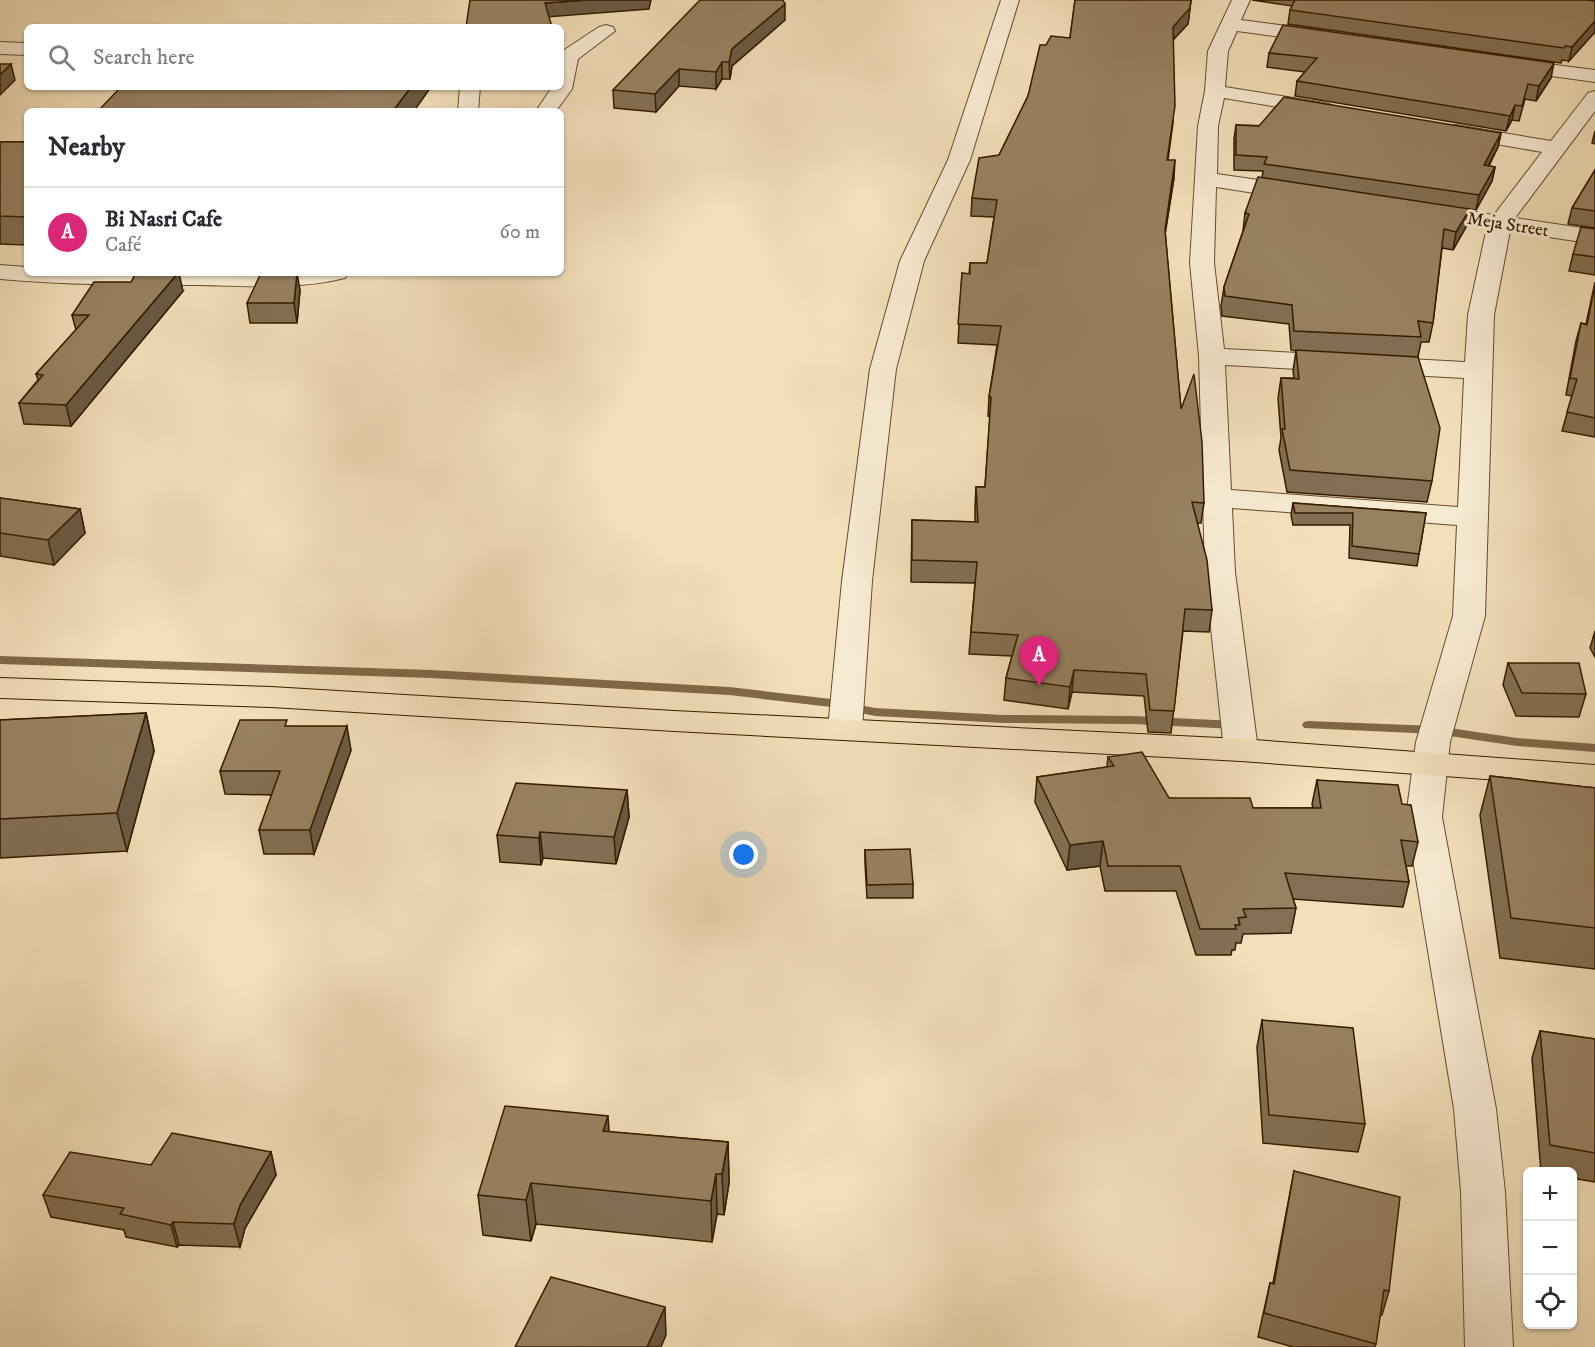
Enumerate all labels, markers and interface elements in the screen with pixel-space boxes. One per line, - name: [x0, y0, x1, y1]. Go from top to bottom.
- search box: [24, 24, 564, 90]
- icon: search: [45, 41, 78, 74]
- text: Search here: [93, 44, 195, 71]
- text: Nearby: [48, 131, 125, 164]
- text: Bi Nasri Cafe: [105, 206, 222, 233]
- street label: Meja Street: [1466, 208, 1550, 242]
- text: A: [61, 220, 74, 245]
- text: 60 m: [500, 220, 540, 245]
- text: Café: [105, 233, 141, 258]
- pin: A: [1020, 636, 1058, 686]
- your location: [729, 840, 758, 869]
- map controls: [1523, 1167, 1577, 1329]
- button: +: [1523, 1167, 1577, 1221]
- button: −: [1523, 1221, 1577, 1275]
- button: locate: [1523, 1275, 1577, 1329]

